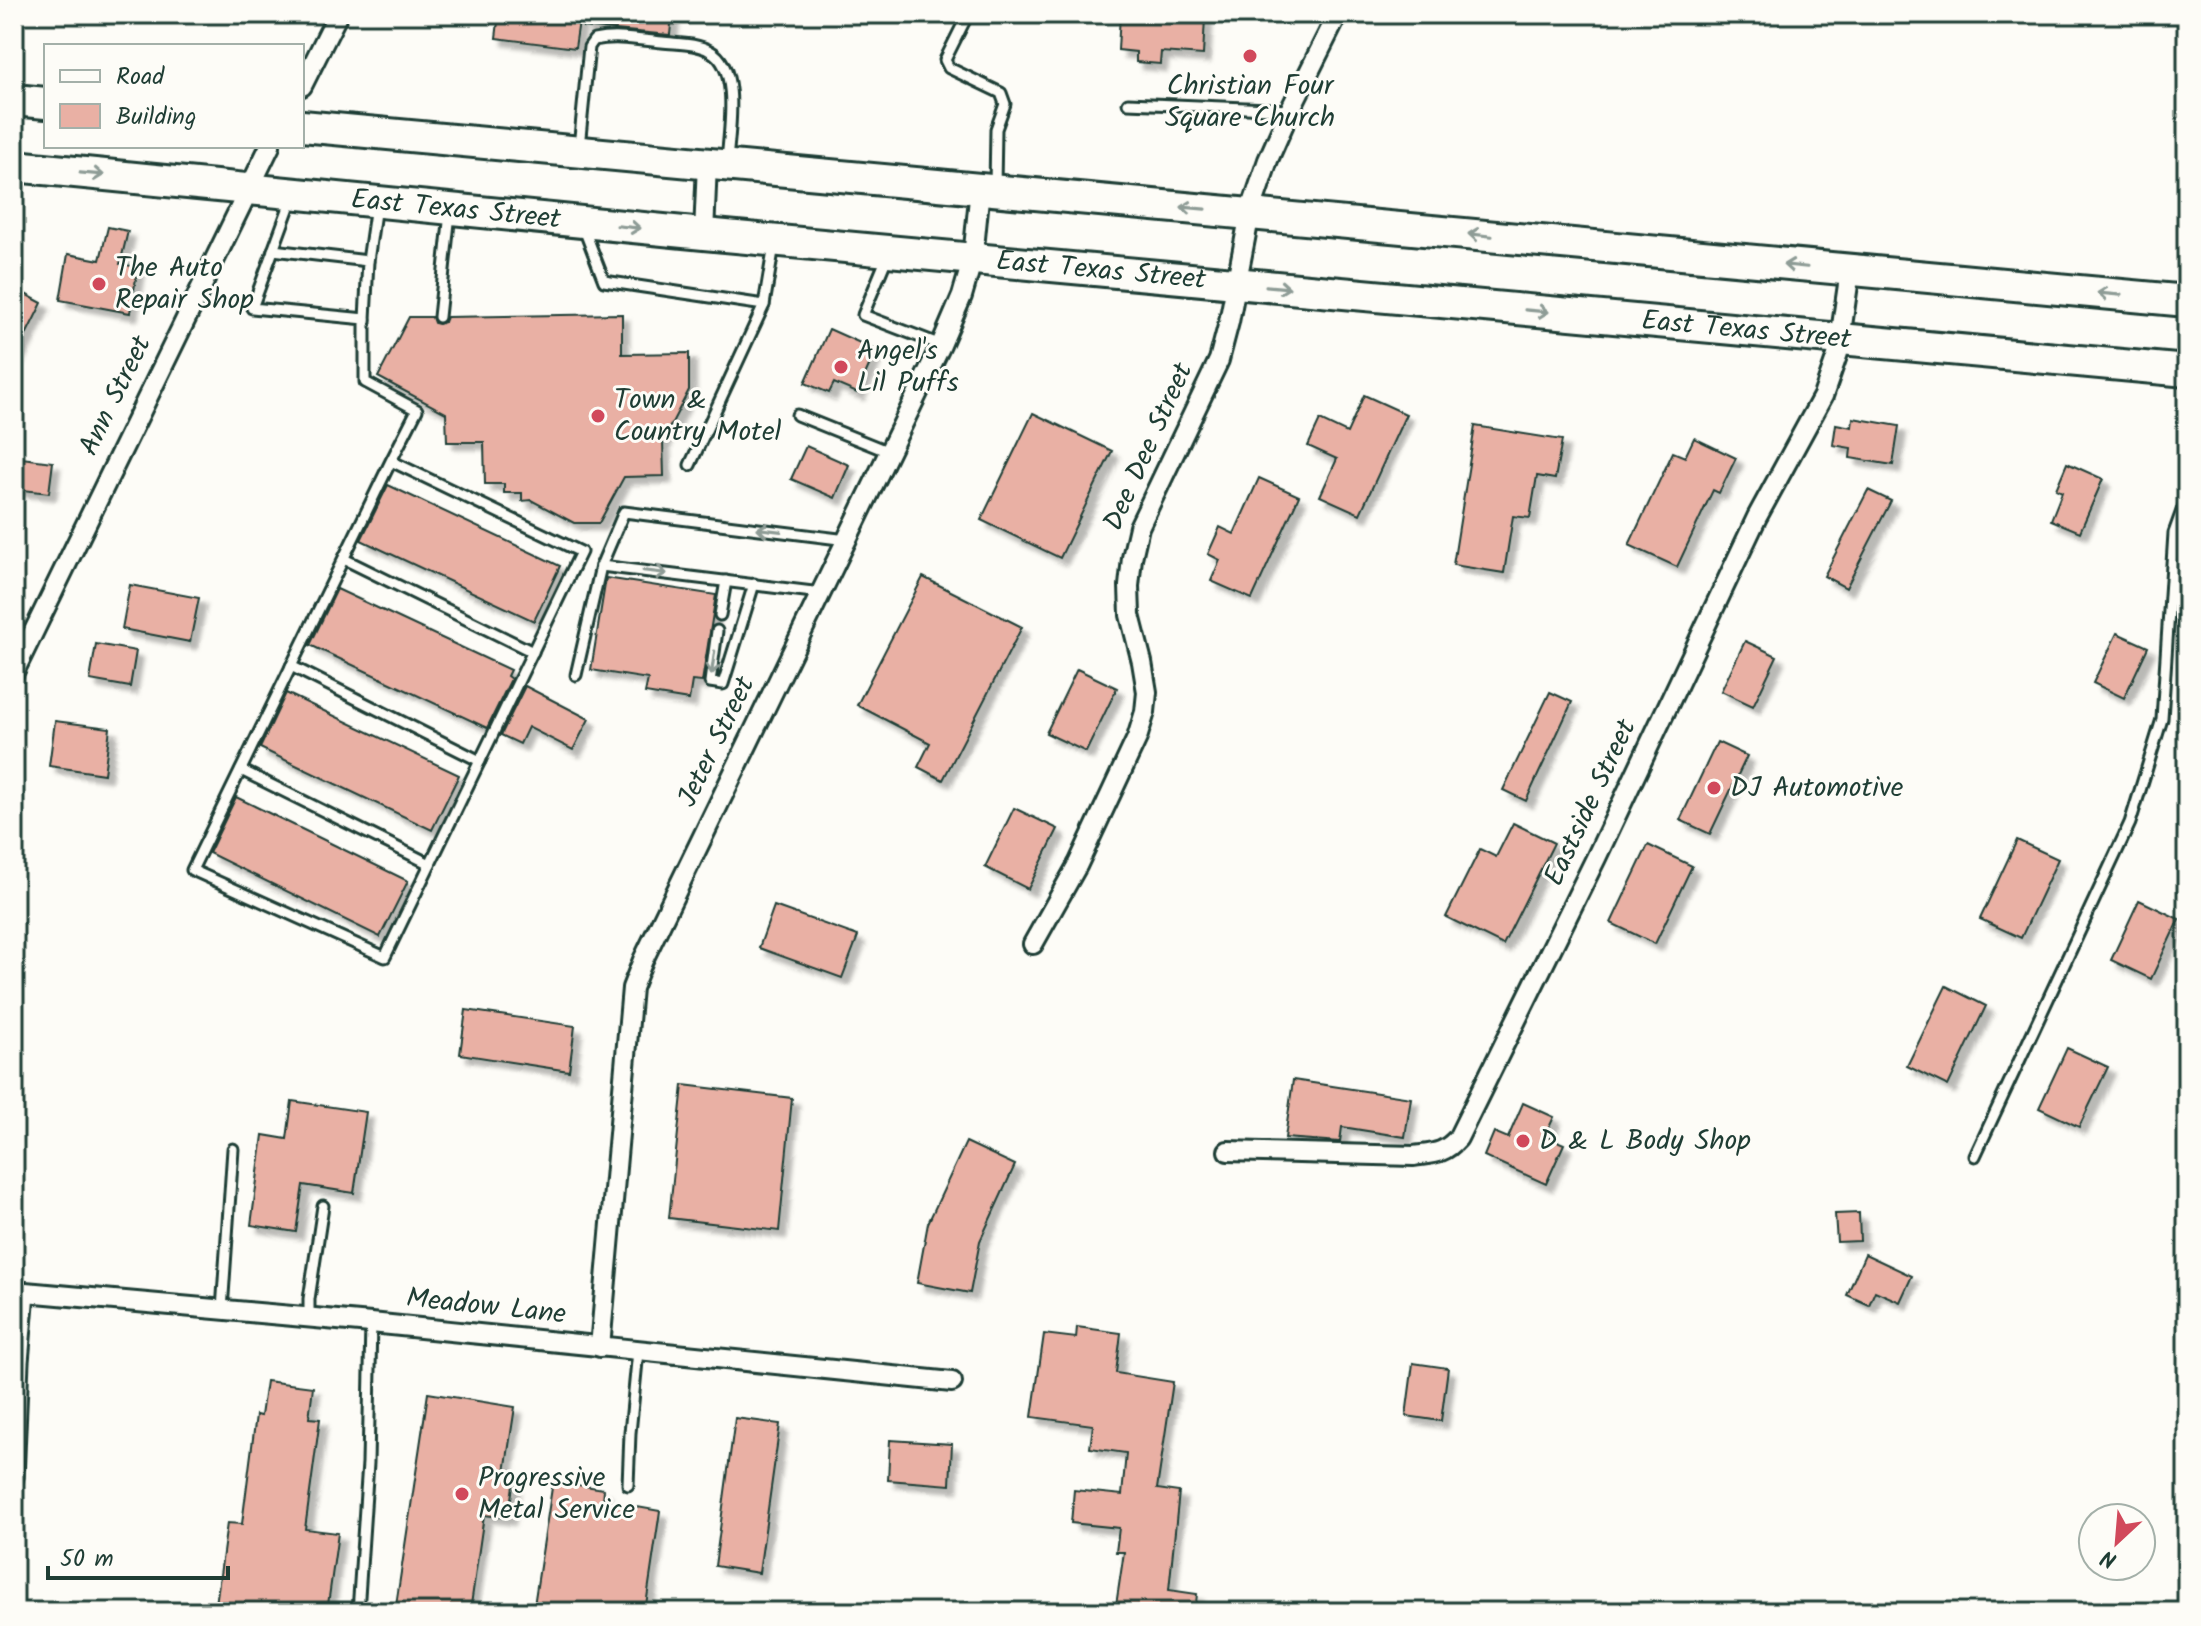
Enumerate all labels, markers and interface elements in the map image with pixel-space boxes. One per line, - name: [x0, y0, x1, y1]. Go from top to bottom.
- legend: [44, 44, 304, 148]
- marker: Christian Four Square Church: [1241, 47, 1259, 65]
- text: Road: [116, 58, 165, 97]
- place label: Christian Four Square Church: [1165, 64, 1335, 141]
- text: Building: [116, 98, 196, 137]
- one-way arrow: [78, 166, 105, 181]
- street label: East Texas Street: [349, 177, 564, 242]
- one-way arrow: [1180, 200, 1207, 215]
- one-way arrow: [615, 219, 642, 234]
- one-way arrow: [1467, 227, 1494, 242]
- street label: East Texas Street: [994, 239, 1209, 303]
- place label: The Auto Repair Shop: [115, 246, 254, 323]
- one-way arrow: [1782, 258, 1809, 273]
- marker: The Auto Repair Shop: [90, 275, 108, 293]
- one-way arrow: [1264, 280, 1291, 295]
- one-way arrow: [2096, 286, 2123, 301]
- street label: East Texas Street: [1639, 298, 1854, 362]
- one-way arrow: [1523, 304, 1550, 319]
- street label: Ann Street: [67, 327, 165, 464]
- place label: Angel's Lil Puffs: [857, 329, 959, 406]
- street label: Dee Dee Street: [1092, 355, 1207, 538]
- marker: Angel's Lil Puffs: [832, 358, 850, 376]
- place label: Town & Country Motel: [614, 378, 782, 455]
- marker: Town & Country Motel: [589, 407, 607, 425]
- one-way arrow: [757, 522, 782, 537]
- one-way arrow: [641, 565, 668, 580]
- one-way arrow: [705, 650, 720, 675]
- street label: Jeter Street: [666, 668, 769, 815]
- street label: Eastside Street: [1533, 711, 1650, 894]
- place label: DJ Automotive: [1730, 766, 1904, 811]
- marker: DJ Automotive: [1705, 779, 1723, 797]
- place label: D & L Body Shop: [1539, 1119, 1751, 1164]
- marker: D & L Body Shop: [1514, 1132, 1532, 1150]
- street label: Meadow Lane: [404, 1276, 569, 1338]
- place label: Progressive Metal Service: [478, 1456, 635, 1533]
- marker: Progressive Metal Service: [453, 1485, 471, 1503]
- north arrow: [2077, 1502, 2157, 1582]
- scale bar: [48, 1530, 228, 1580]
- text: N: [2095, 1539, 2123, 1577]
- text: 50 m: [60, 1540, 114, 1579]

